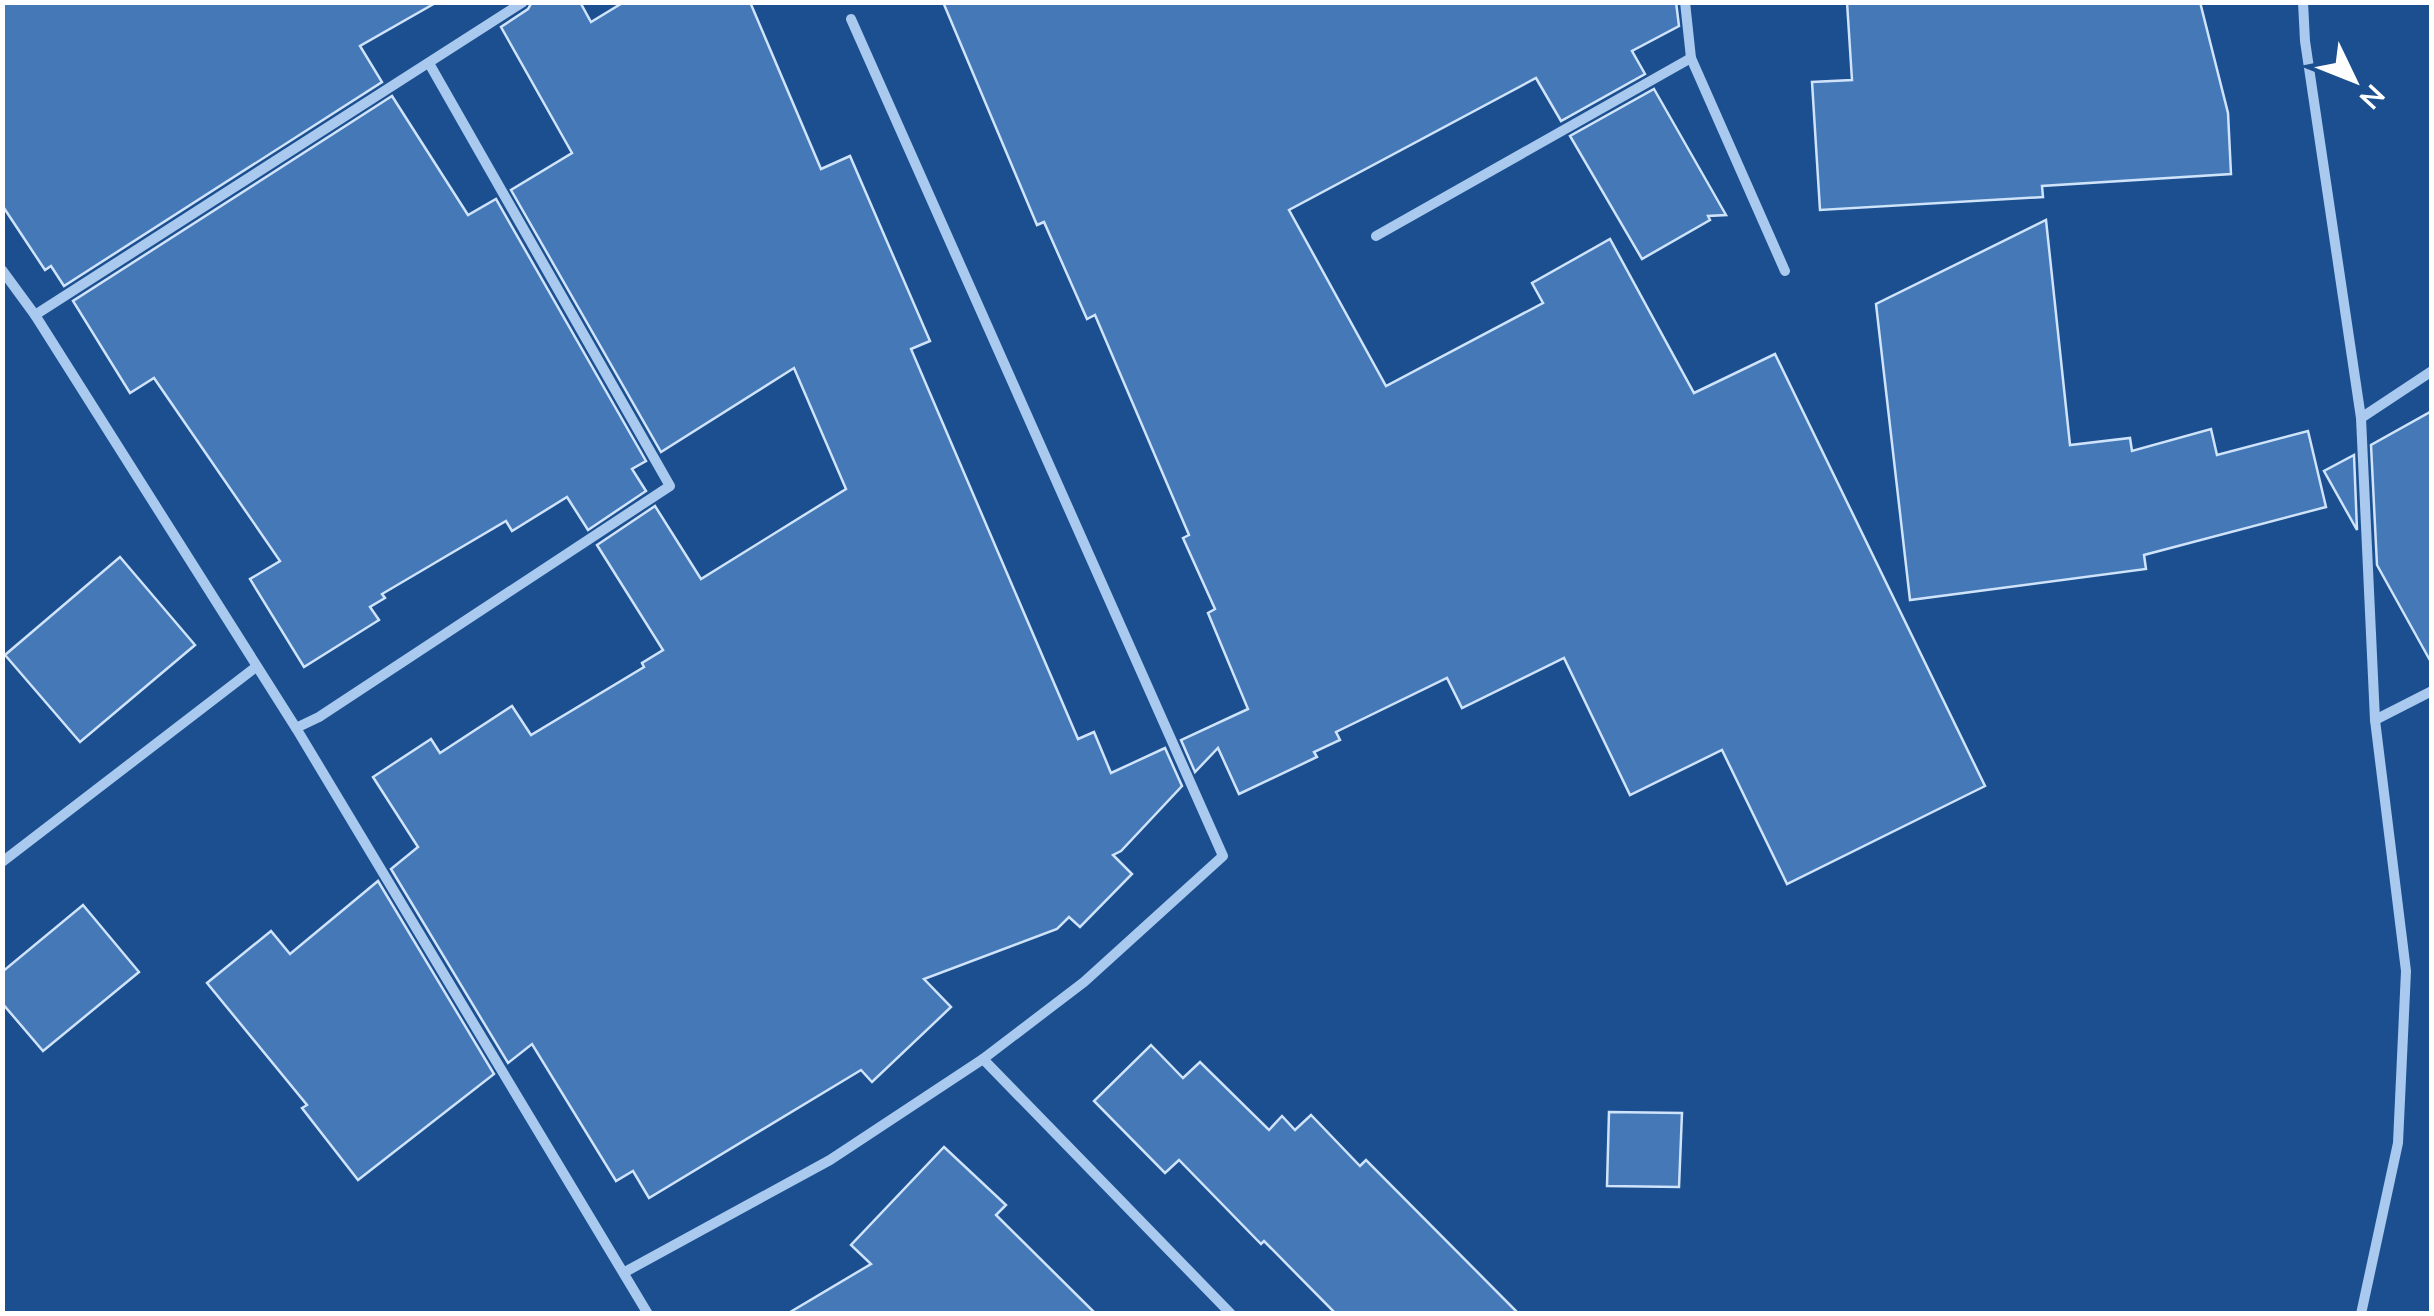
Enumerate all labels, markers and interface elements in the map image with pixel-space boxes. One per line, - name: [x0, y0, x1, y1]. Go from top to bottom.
- north arrow: [2304, 30, 2404, 130]
- text: N: [2353, 78, 2393, 117]

